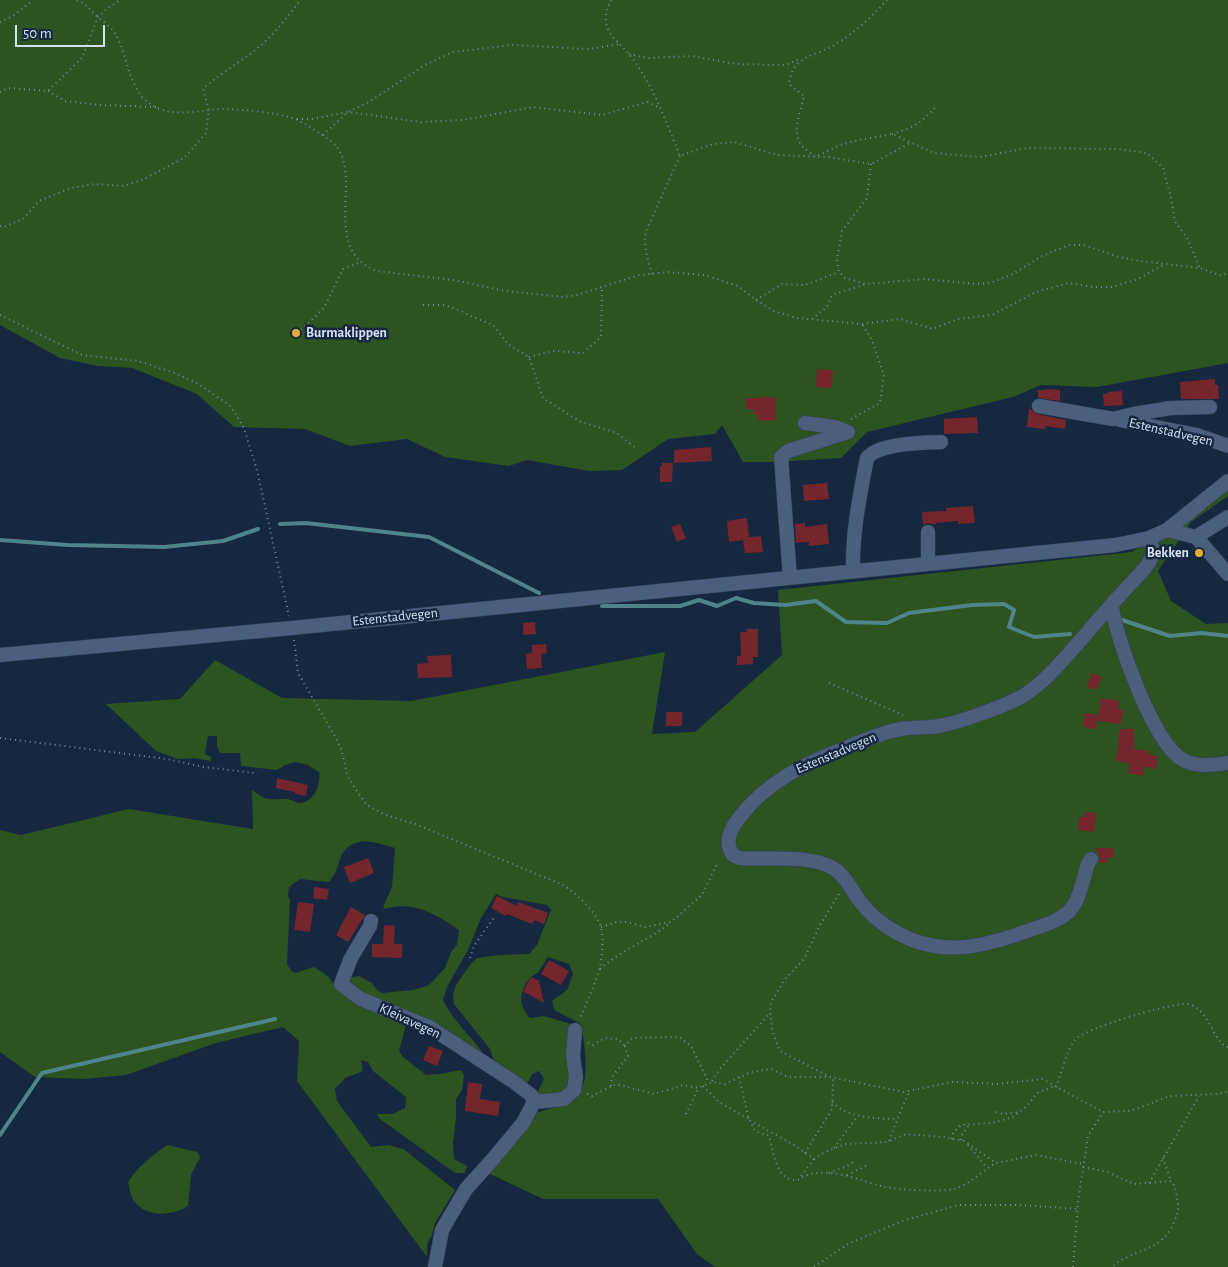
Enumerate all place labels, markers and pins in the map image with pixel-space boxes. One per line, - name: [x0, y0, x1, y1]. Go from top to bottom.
- place label: Burmaklippen: [306, 325, 387, 341]
- marker: Burmaklippen: [290, 327, 302, 339]
- place label: Bekken: [1147, 545, 1189, 561]
- marker: Bekken: [1193, 547, 1205, 559]

